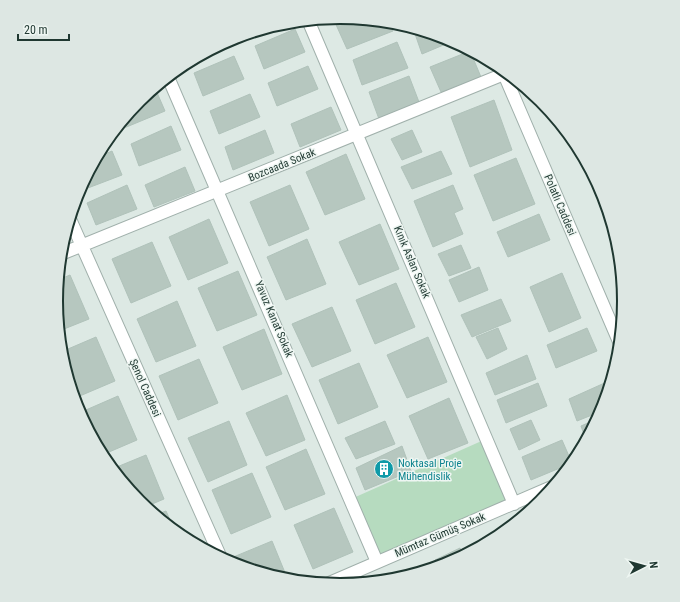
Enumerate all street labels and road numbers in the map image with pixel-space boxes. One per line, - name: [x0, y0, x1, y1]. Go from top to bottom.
- street label: Bozcaada Sokak: [246, 146, 318, 184]
- street label: Polatlı Caddesi: [541, 172, 579, 238]
- street label: Kınık Aslan Sokak: [391, 224, 433, 300]
- street label: Yavuz Kanat Sokak: [252, 279, 296, 359]
- street label: Şenol Caddesi: [126, 357, 164, 419]
- street label: Mümtaz Gümüş Sokak: [393, 510, 487, 560]

